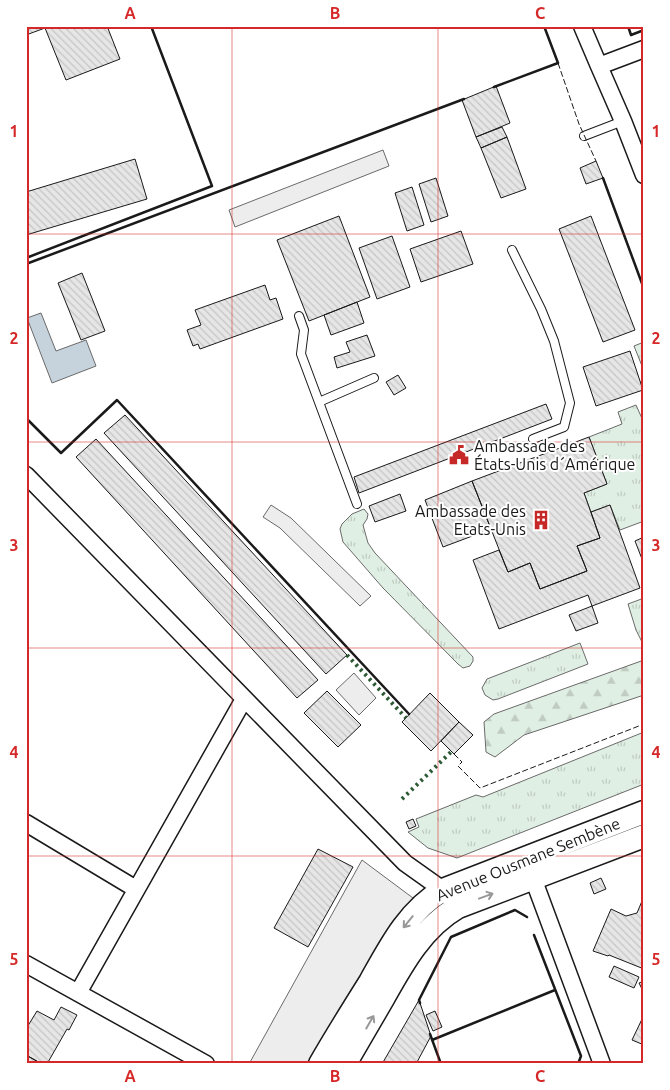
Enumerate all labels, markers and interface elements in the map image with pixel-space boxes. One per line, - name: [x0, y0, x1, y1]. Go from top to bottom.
- text: A: [124, 4, 136, 22]
- text: B: [330, 4, 340, 22]
- text: C: [535, 4, 545, 22]
- text: 1: [9, 122, 19, 140]
- text: 1: [651, 122, 661, 140]
- text: 2: [9, 329, 19, 347]
- text: 2: [651, 329, 661, 347]
- place label: Ambassade des États-Unis d´Amérique: [474, 437, 635, 473]
- public building icon: Ambassade des États-Unis d´Amérique: [448, 444, 470, 466]
- place label: Ambassade des Etats-Unis: [415, 502, 526, 538]
- building icon: Ambassade des Etats-Unis: [530, 509, 552, 531]
- text: 3: [9, 536, 19, 554]
- text: 3: [651, 536, 661, 554]
- text: 4: [9, 743, 19, 761]
- text: 4: [651, 743, 661, 761]
- street label: Avenue Ousmane Sembène: [433, 814, 623, 904]
- one-way arrow: [477, 891, 493, 900]
- one-way arrow: [402, 916, 413, 929]
- text: 5: [9, 950, 19, 968]
- text: 5: [651, 950, 661, 968]
- one-way arrow: [365, 1015, 375, 1029]
- text: A: [124, 1067, 136, 1085]
- text: B: [330, 1067, 340, 1085]
- text: C: [535, 1067, 545, 1085]

